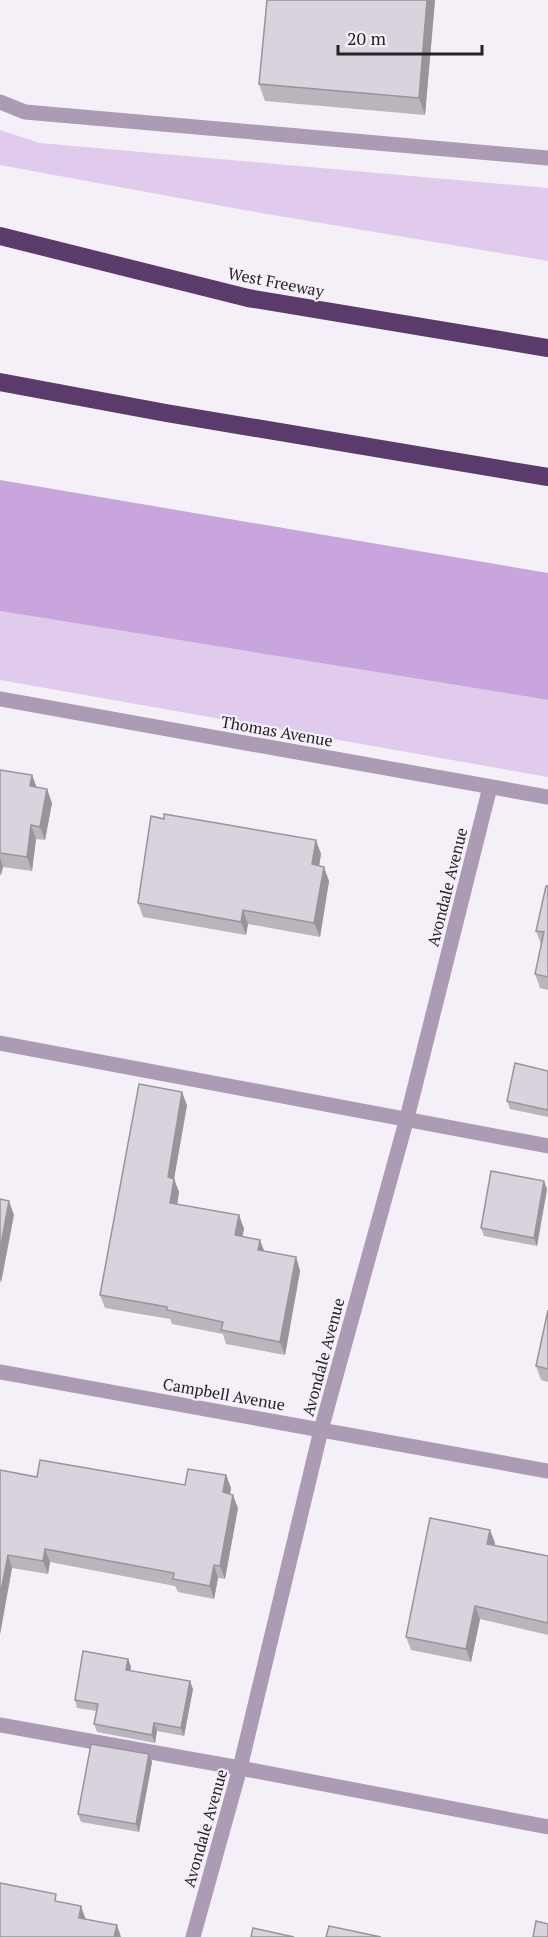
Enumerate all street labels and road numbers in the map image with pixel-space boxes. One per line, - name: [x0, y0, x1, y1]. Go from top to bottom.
- street label: West Freeway: [226, 262, 327, 302]
- street label: Thomas Avenue: [219, 710, 335, 752]
- street label: Avondale Avenue: [422, 825, 472, 949]
- street label: Avondale Avenue: [297, 1295, 349, 1419]
- street label: Campbell Avenue: [161, 1372, 287, 1416]
- street label: Avondale Avenue: [178, 1766, 232, 1890]

